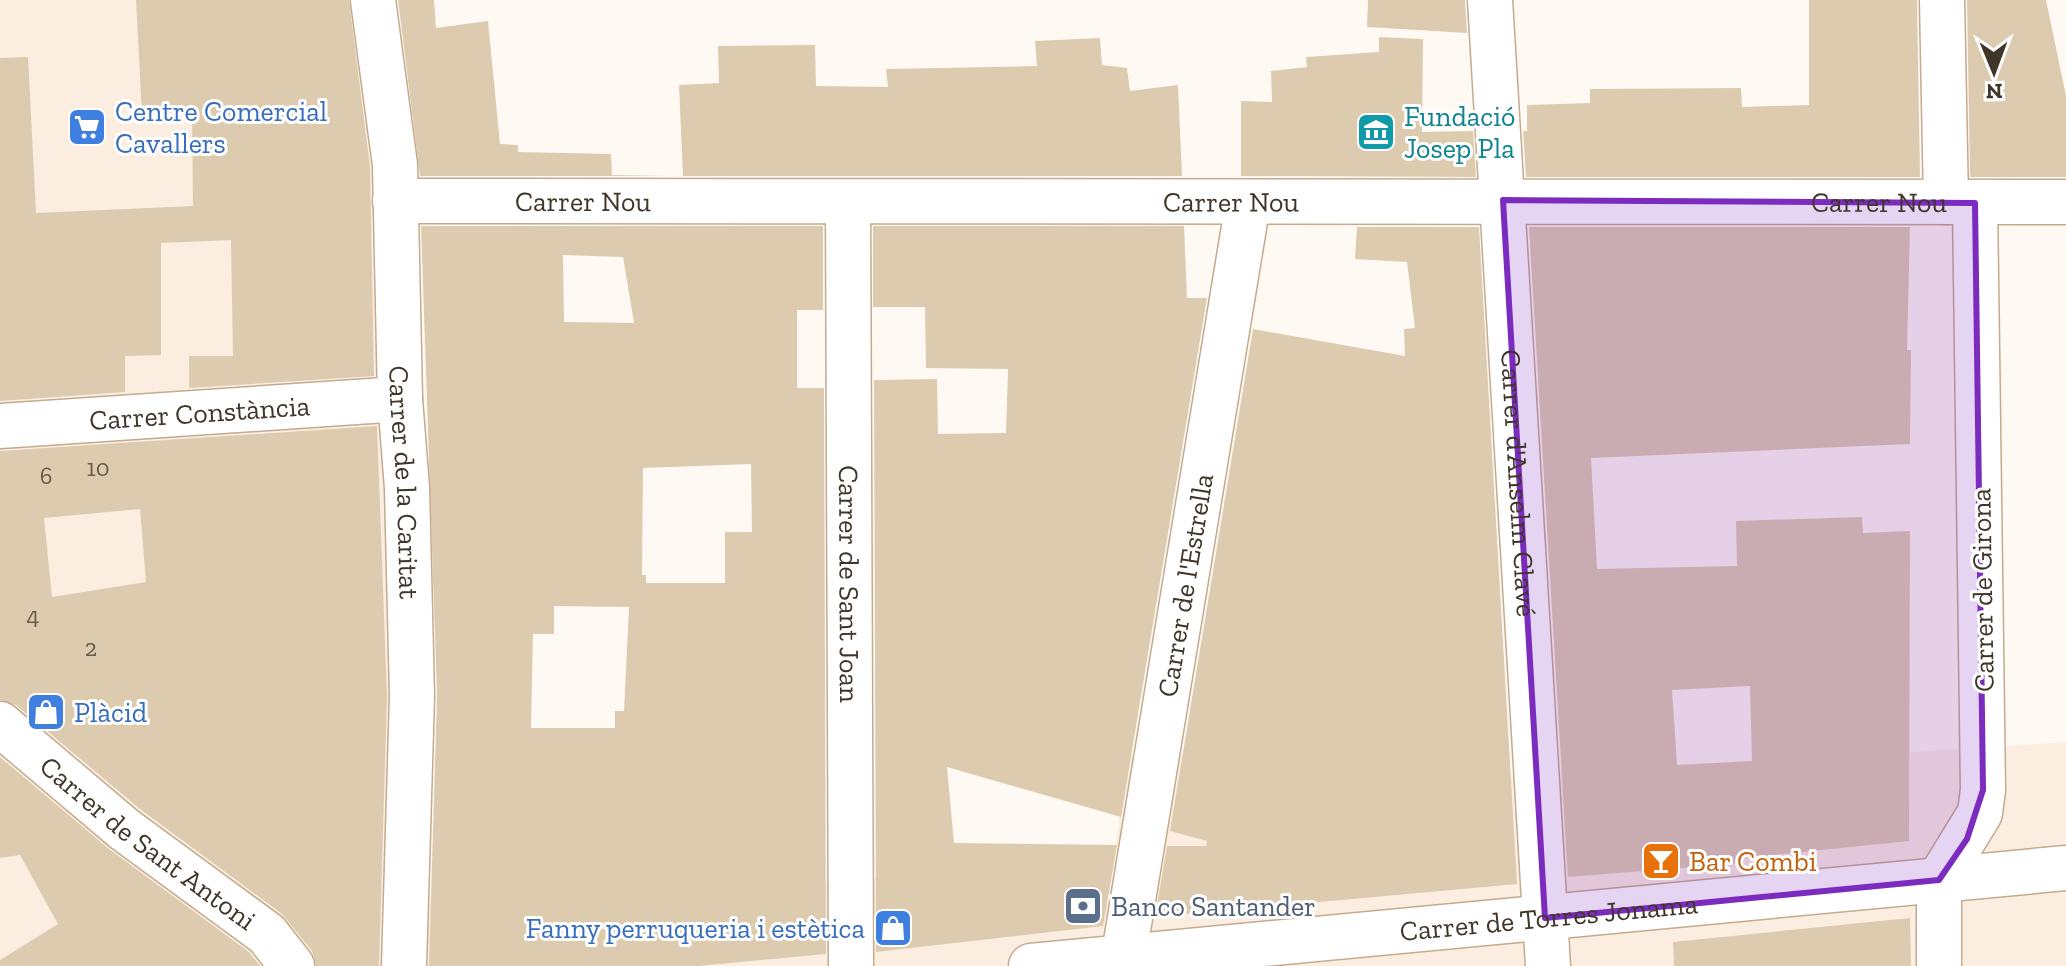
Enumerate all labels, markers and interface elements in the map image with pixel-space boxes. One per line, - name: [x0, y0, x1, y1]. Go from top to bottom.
- north arrow: [1954, 32, 2034, 112]
- text: N: [1985, 78, 2003, 105]
- place label: Centre Comercial Cavallers: [115, 95, 327, 160]
- place label: Fundació Josep Pla: [1404, 100, 1515, 165]
- supermarket icon: Centre Comercial Cavallers: [66, 106, 108, 148]
- museum icon: Fundació Josep Pla: [1355, 111, 1397, 153]
- street label: Carrer Nou: [515, 185, 651, 218]
- street label: Carrer Nou: [1163, 185, 1299, 219]
- street label: Carrer Nou: [1811, 186, 1947, 219]
- street label: Carrer d'Anselm Clavé: [1494, 349, 1543, 618]
- street label: Carrer de la Caritat: [382, 365, 426, 600]
- street label: Carrer Constància: [88, 389, 311, 437]
- house number: 10: [86, 453, 110, 482]
- house number: 6: [40, 461, 52, 490]
- street label: Carrer de Sant Joan: [832, 465, 866, 703]
- street label: Carrer de l'Estrella: [1151, 471, 1220, 699]
- street label: Carrer de Girona: [1964, 487, 2001, 692]
- house number: 4: [27, 601, 40, 630]
- house number: 2: [85, 633, 97, 662]
- shop icon: Plàcid: [25, 691, 67, 733]
- place label: Plàcid: [74, 696, 147, 729]
- street label: Carrer de Sant Antoni: [33, 749, 262, 937]
- bar icon: Bar Combi: [1640, 840, 1682, 882]
- place label: Bar Combi: [1689, 845, 1817, 878]
- bank icon: Banco Santander: [1062, 885, 1104, 927]
- street label: Carrer de Torres Jonama: [1398, 887, 1700, 948]
- place label: Banco Santander: [1111, 890, 1316, 923]
- shop icon: Fanny perruqueria i estètica: [872, 907, 914, 949]
- place label: Fanny perruqueria i estètica: [526, 912, 865, 945]

